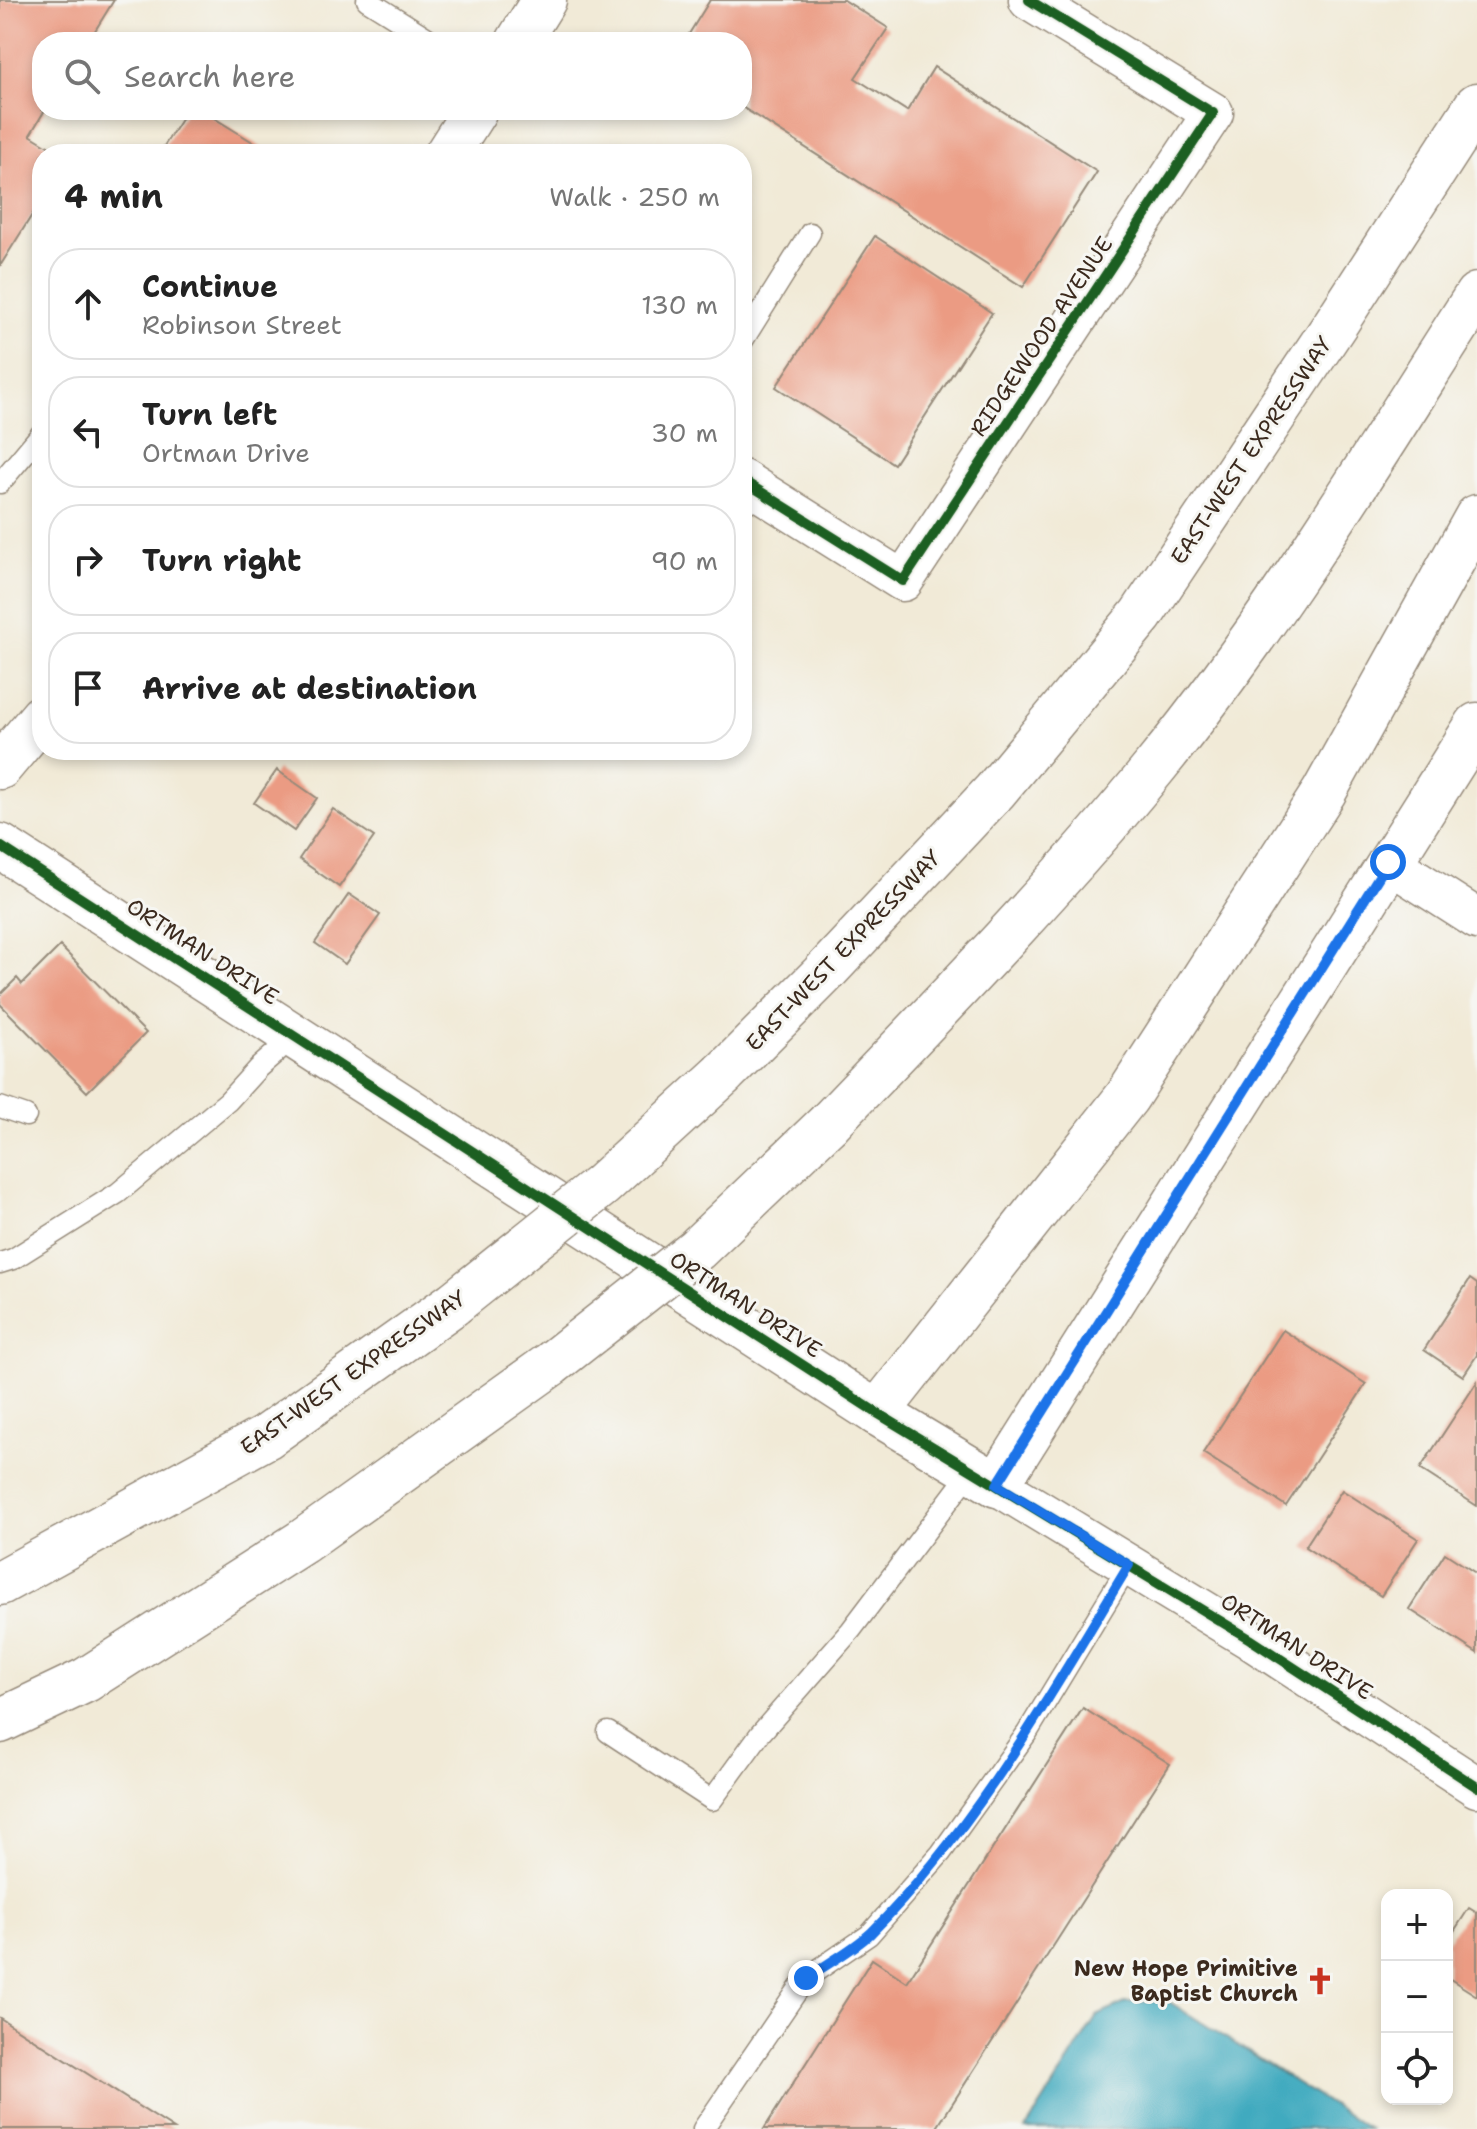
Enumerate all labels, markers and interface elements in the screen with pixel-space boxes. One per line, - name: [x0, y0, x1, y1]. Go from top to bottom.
- search box: [32, 32, 752, 120]
- icon: search: [60, 54, 104, 98]
- text: Search here: [124, 56, 295, 97]
- text: 4 min: [64, 173, 163, 219]
- text: Walk · 250 m: [549, 179, 720, 214]
- street label: RIDGEWOOD AVENUE: [964, 231, 1119, 442]
- text: Continue: [142, 266, 278, 307]
- icon: ahead: [66, 282, 110, 326]
- text: 130 m: [641, 287, 718, 322]
- text: Robinson Street: [142, 307, 342, 342]
- street label: EAST-WEST EXPRESSWAY: [1164, 331, 1339, 570]
- text: Turn left: [142, 394, 277, 435]
- icon: left: [66, 410, 110, 454]
- text: 30 m: [651, 415, 718, 450]
- text: Ortman Drive: [142, 435, 310, 470]
- icon: right: [66, 538, 110, 582]
- text: Turn right: [142, 540, 301, 581]
- text: 90 m: [651, 543, 718, 578]
- icon: arrive: [66, 666, 110, 710]
- text: Arrive at destination: [142, 668, 477, 709]
- street label: EAST-WEST EXPRESSWAY: [739, 843, 947, 1057]
- route start: [1370, 844, 1406, 880]
- street label: ORTMAN DRIVE: [121, 891, 284, 1011]
- street label: ORTMAN DRIVE: [664, 1244, 827, 1364]
- street label: EAST-WEST EXPRESSWAY: [235, 1283, 472, 1462]
- street label: ORTMAN DRIVE: [1215, 1586, 1378, 1706]
- map controls: [1381, 1889, 1453, 2105]
- button: +: [1381, 1889, 1453, 1961]
- place label: New Hope Primitive Baptist Church: [1074, 1954, 1298, 2008]
- route end: [788, 1960, 824, 1996]
- button: −: [1381, 1961, 1453, 2033]
- church icon: New Hope Primitive Baptist Church: [1305, 1966, 1335, 1996]
- button: locate: [1381, 2033, 1453, 2105]

